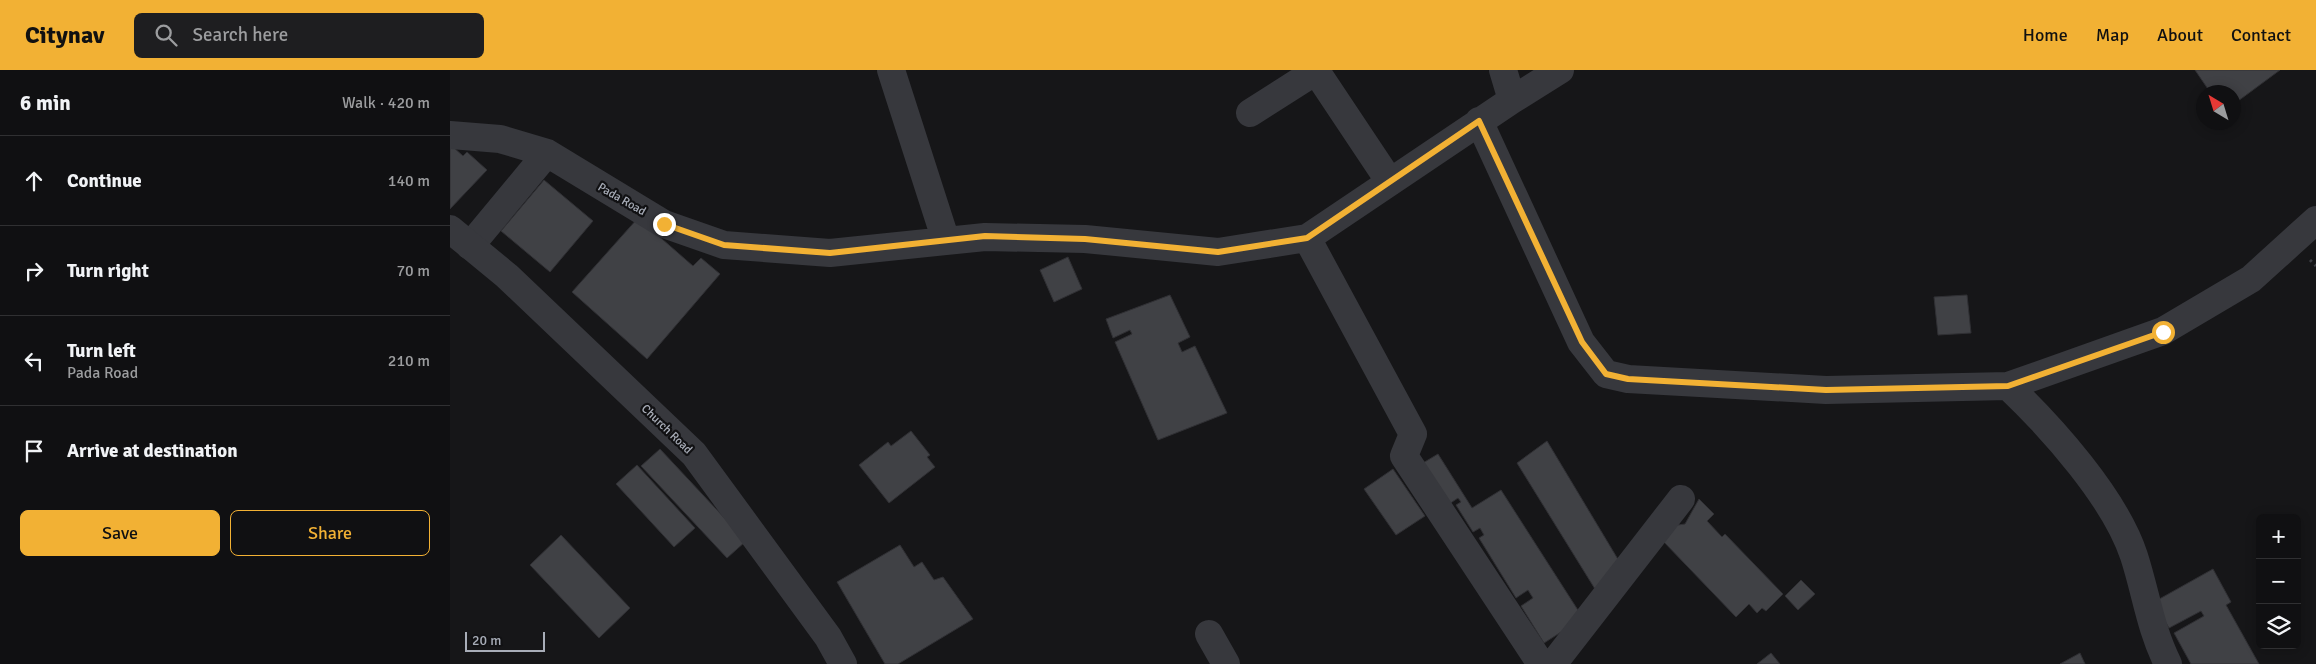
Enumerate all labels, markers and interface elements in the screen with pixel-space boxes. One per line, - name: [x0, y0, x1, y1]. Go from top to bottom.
- search box: [134, 13, 484, 58]
- text: Citynav: [25, 20, 104, 50]
- icon: search: [152, 21, 180, 49]
- text: Search here: [192, 23, 288, 47]
- text: Home: [2023, 24, 2068, 46]
- text: Map: [2096, 24, 2129, 46]
- text: About: [2157, 24, 2203, 46]
- text: Contact: [2231, 24, 2291, 46]
- north arrow: [2196, 85, 2241, 130]
- text: 6 min: [20, 90, 71, 116]
- text: Walk · 420 m: [342, 93, 430, 113]
- icon: ahead: [20, 167, 48, 195]
- text: Continue: [67, 169, 142, 193]
- text: 140 m: [388, 171, 430, 191]
- street label: Pada Road: [595, 180, 649, 219]
- route end: [653, 213, 676, 236]
- icon: right: [20, 257, 48, 285]
- text: Turn right: [67, 259, 149, 283]
- text: 70 m: [396, 261, 430, 281]
- route start: [2152, 321, 2175, 344]
- text: Turn left: [67, 339, 136, 363]
- icon: left: [20, 347, 48, 375]
- text: 210 m: [388, 351, 430, 371]
- text: Pada Road: [67, 363, 138, 383]
- street label: Church Road: [638, 401, 695, 457]
- icon: arrive: [20, 437, 48, 465]
- text: Arrive at destination: [67, 439, 238, 463]
- button: Save: [20, 510, 220, 556]
- button: Share: [230, 510, 430, 556]
- map controls: [2256, 514, 2301, 649]
- button: +: [2256, 514, 2301, 559]
- button: −: [2256, 559, 2301, 604]
- button: layers: [2256, 604, 2301, 649]
- scale bar: [465, 629, 545, 652]
- text: 20 m: [472, 632, 501, 649]

